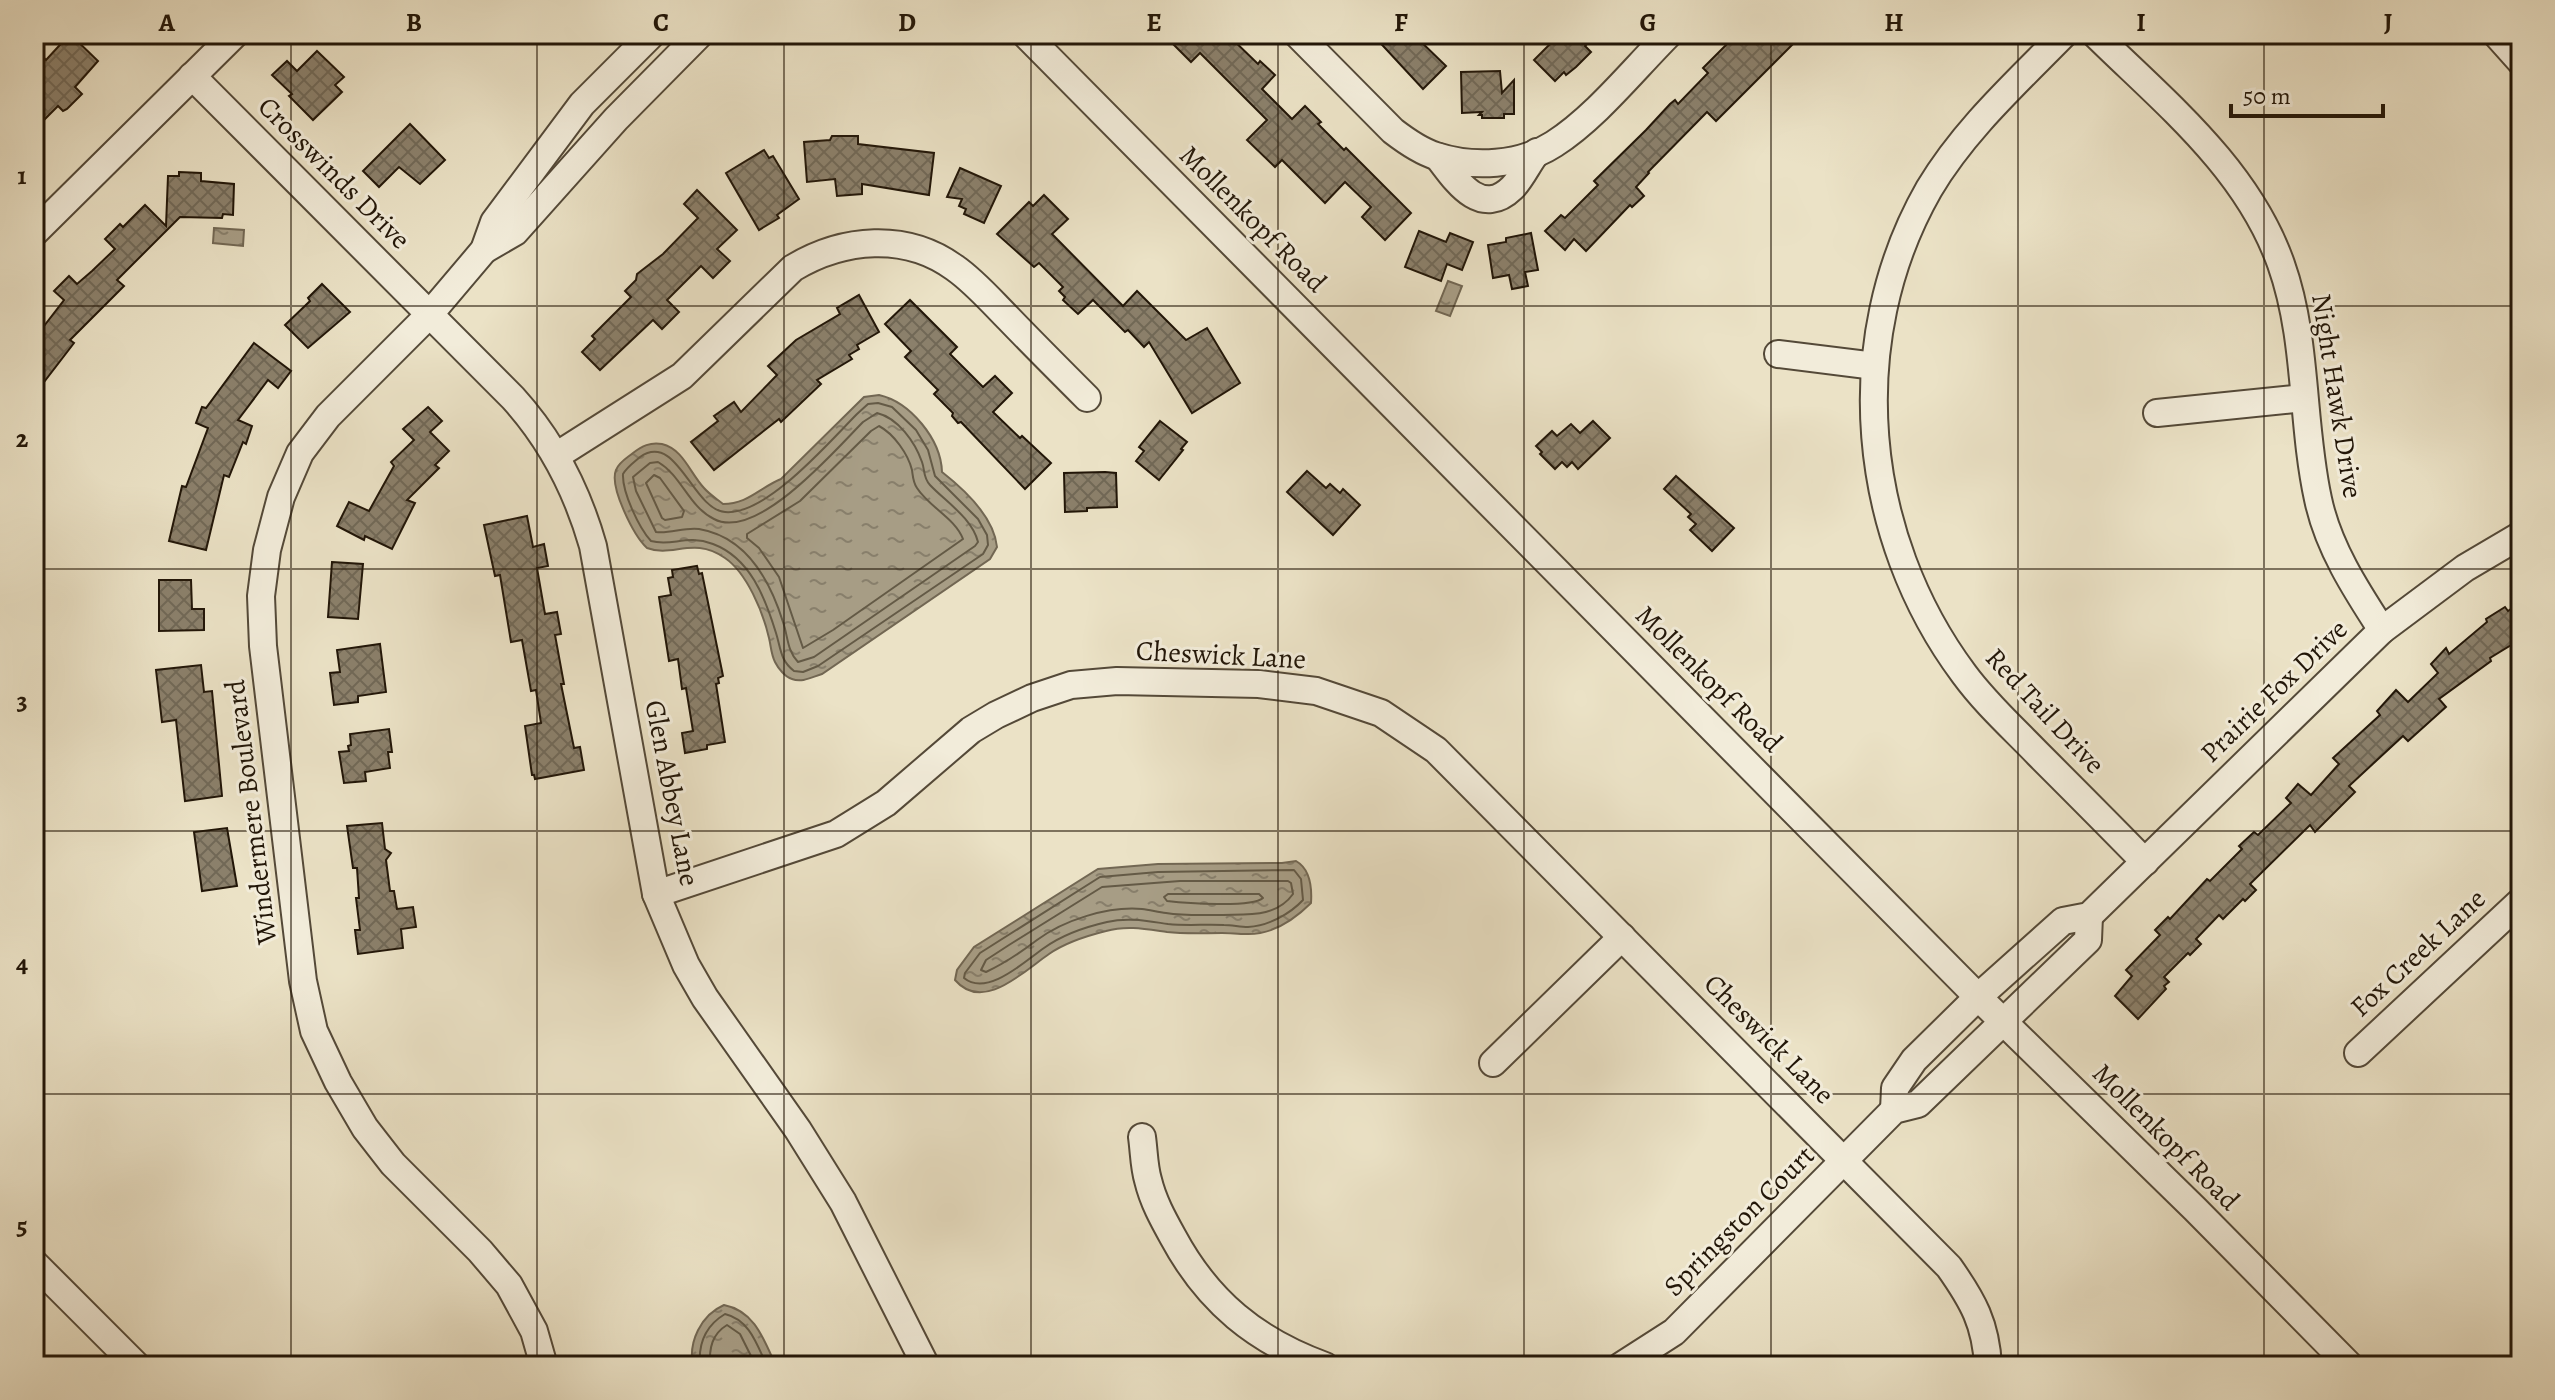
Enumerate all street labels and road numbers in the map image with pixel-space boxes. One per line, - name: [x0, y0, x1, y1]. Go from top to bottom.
- street label: Crosswinds Drive: [249, 88, 419, 258]
- street label: Mollenkopf Road: [1171, 137, 1336, 302]
- street label: Night Hawk Drive: [2302, 291, 2372, 501]
- street label: Mollenkopf Road: [1627, 597, 1792, 762]
- street label: Prairie Fox Drive: [2192, 611, 2356, 771]
- street label: Cheswick Lane: [1135, 632, 1307, 678]
- street label: Red Tail Drive: [1977, 640, 2113, 782]
- street label: Windermere Boulevard: [216, 677, 286, 947]
- street label: Glen Abbey Lane: [635, 697, 709, 889]
- street label: Fox Creek Lane: [2342, 880, 2494, 1026]
- street label: Cheswick Lane: [1695, 965, 1843, 1113]
- street label: Mollenkopf Road: [2084, 1055, 2249, 1220]
- street label: Springston Court: [1655, 1137, 1823, 1305]

